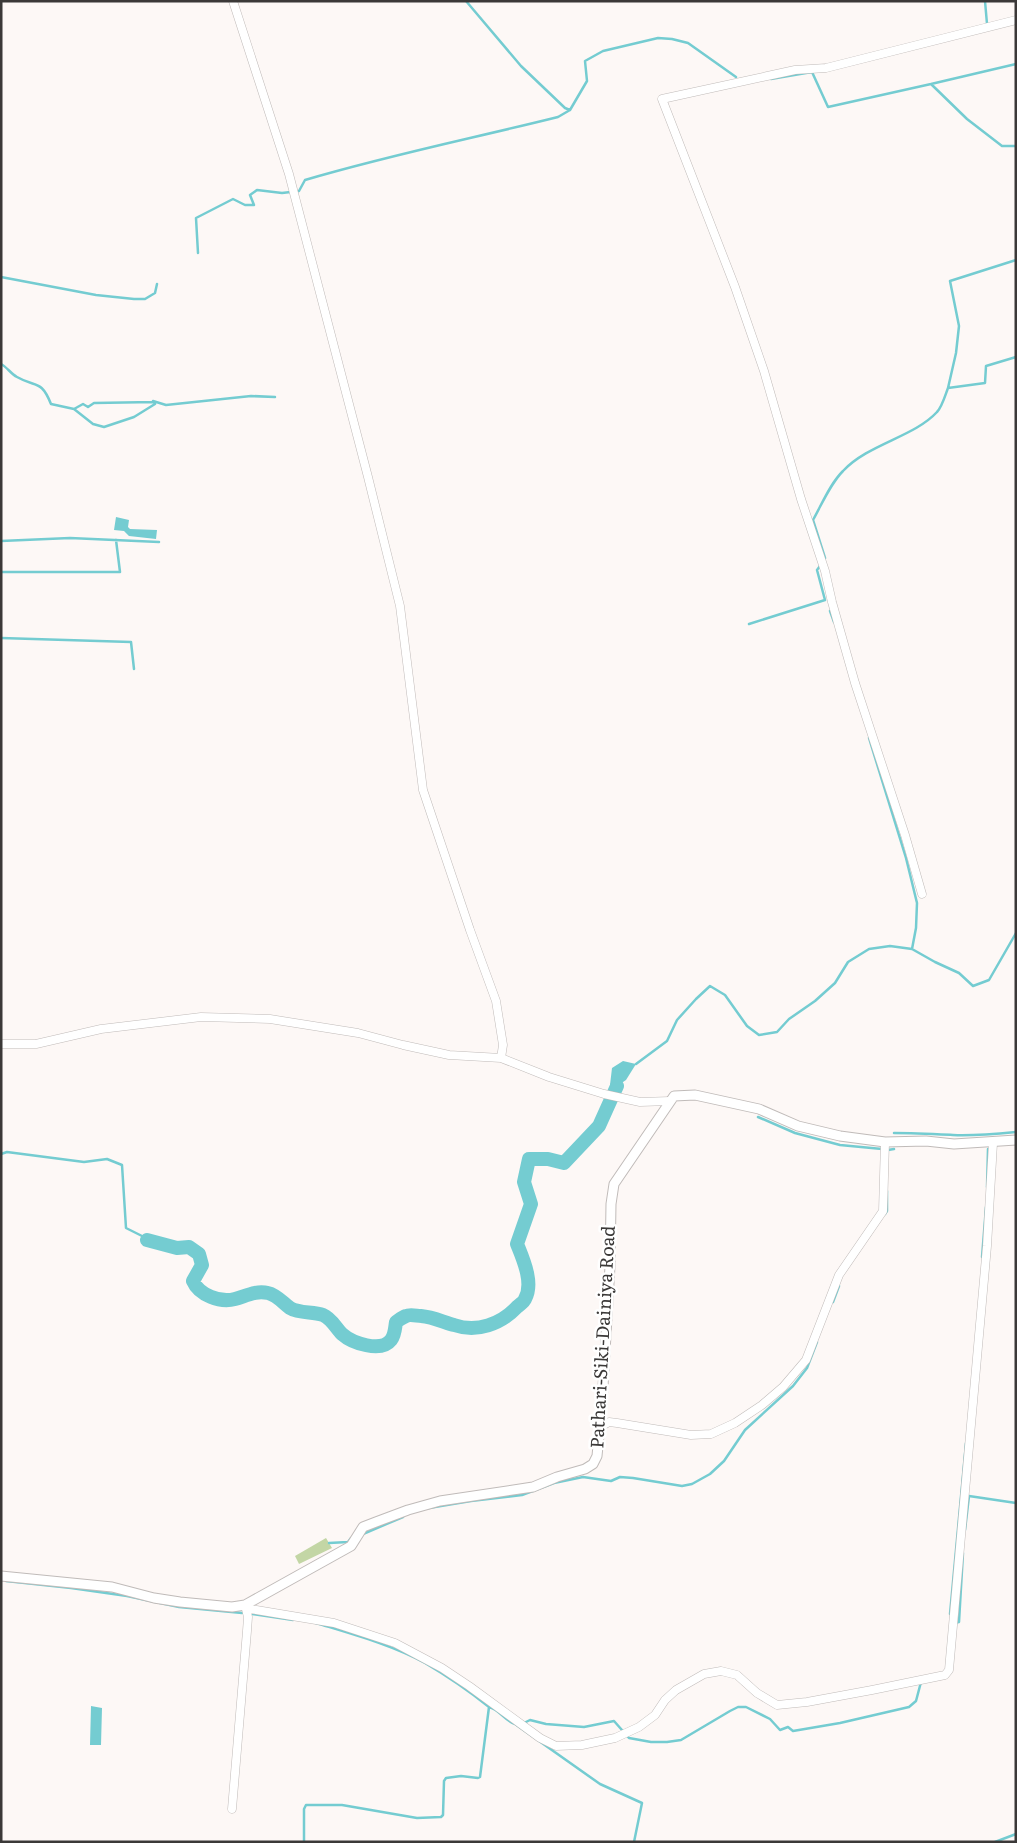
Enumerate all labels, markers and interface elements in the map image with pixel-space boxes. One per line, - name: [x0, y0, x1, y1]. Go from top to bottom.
- street label: Pathari-Siki-Dainiya Road: [582, 1225, 621, 1449]

